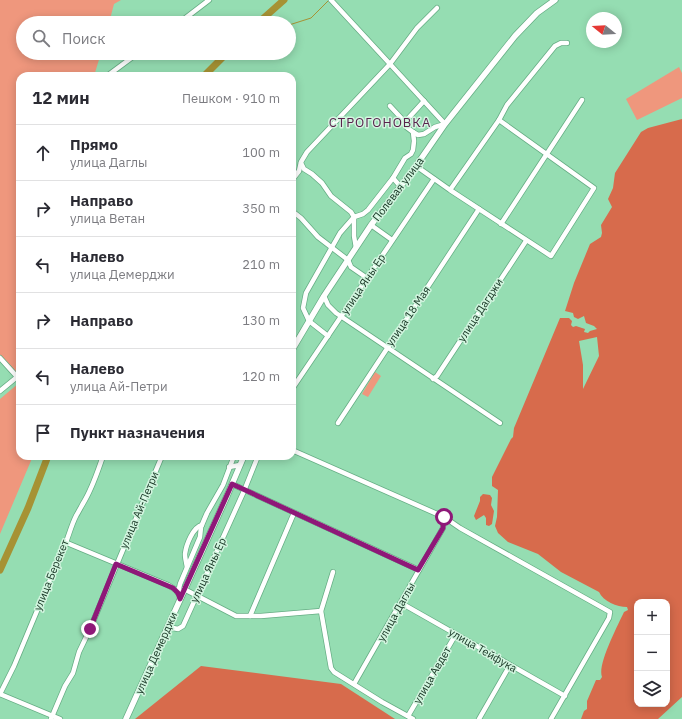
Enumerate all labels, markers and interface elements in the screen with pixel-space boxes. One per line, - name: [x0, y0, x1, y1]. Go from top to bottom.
- north arrow: [586, 12, 622, 48]
- search box: [16, 16, 296, 60]
- icon: search: [30, 27, 52, 49]
- text: Поиск: [62, 29, 105, 48]
- text: 12 мин: [32, 87, 90, 109]
- text: Пешком · 910 m: [182, 90, 280, 107]
- district label: СТРОГОНОВКА: [329, 114, 431, 131]
- text: Прямо: [70, 135, 118, 154]
- icon: ahead: [32, 142, 54, 164]
- text: 100 m: [242, 144, 280, 161]
- text: улица Даглы: [70, 154, 147, 171]
- street label: Полевая улица: [369, 154, 427, 224]
- text: Направо: [70, 191, 133, 210]
- icon: right: [32, 198, 54, 220]
- text: 350 m: [242, 200, 280, 217]
- text: улица Ветан: [70, 210, 145, 227]
- text: Налево: [70, 247, 124, 266]
- street label: улица Яны Ер: [338, 251, 388, 317]
- icon: left: [32, 254, 54, 276]
- text: 210 m: [242, 256, 280, 273]
- text: улица Демерджи: [70, 266, 175, 283]
- street label: улица Дагджи: [454, 276, 506, 344]
- street label: улица 18 Мая: [383, 283, 433, 349]
- icon: right: [32, 310, 54, 332]
- text: Направо: [70, 311, 133, 330]
- text: 130 m: [242, 312, 280, 329]
- text: Налево: [70, 359, 124, 378]
- icon: left: [32, 366, 54, 388]
- text: 120 m: [242, 368, 280, 385]
- text: улица Ай-Петри: [70, 378, 168, 395]
- icon: arrive: [32, 422, 54, 444]
- text: Пункт назначения: [70, 423, 205, 442]
- street label: улица Ай-Петри: [116, 469, 162, 551]
- route start: [435, 508, 453, 526]
- street label: улица Яны Ер: [187, 535, 229, 605]
- street label: улица Берекет: [30, 537, 72, 613]
- street label: улица Даглы: [374, 580, 418, 644]
- map controls: [634, 599, 670, 707]
- button: +: [634, 599, 670, 635]
- street label: улица Демерджи: [132, 610, 180, 696]
- route end: [81, 620, 99, 638]
- street label: улица Тейфука: [446, 625, 520, 675]
- button: −: [634, 635, 670, 671]
- street label: улица Авдет: [410, 644, 454, 706]
- button: layers: [634, 671, 670, 707]

